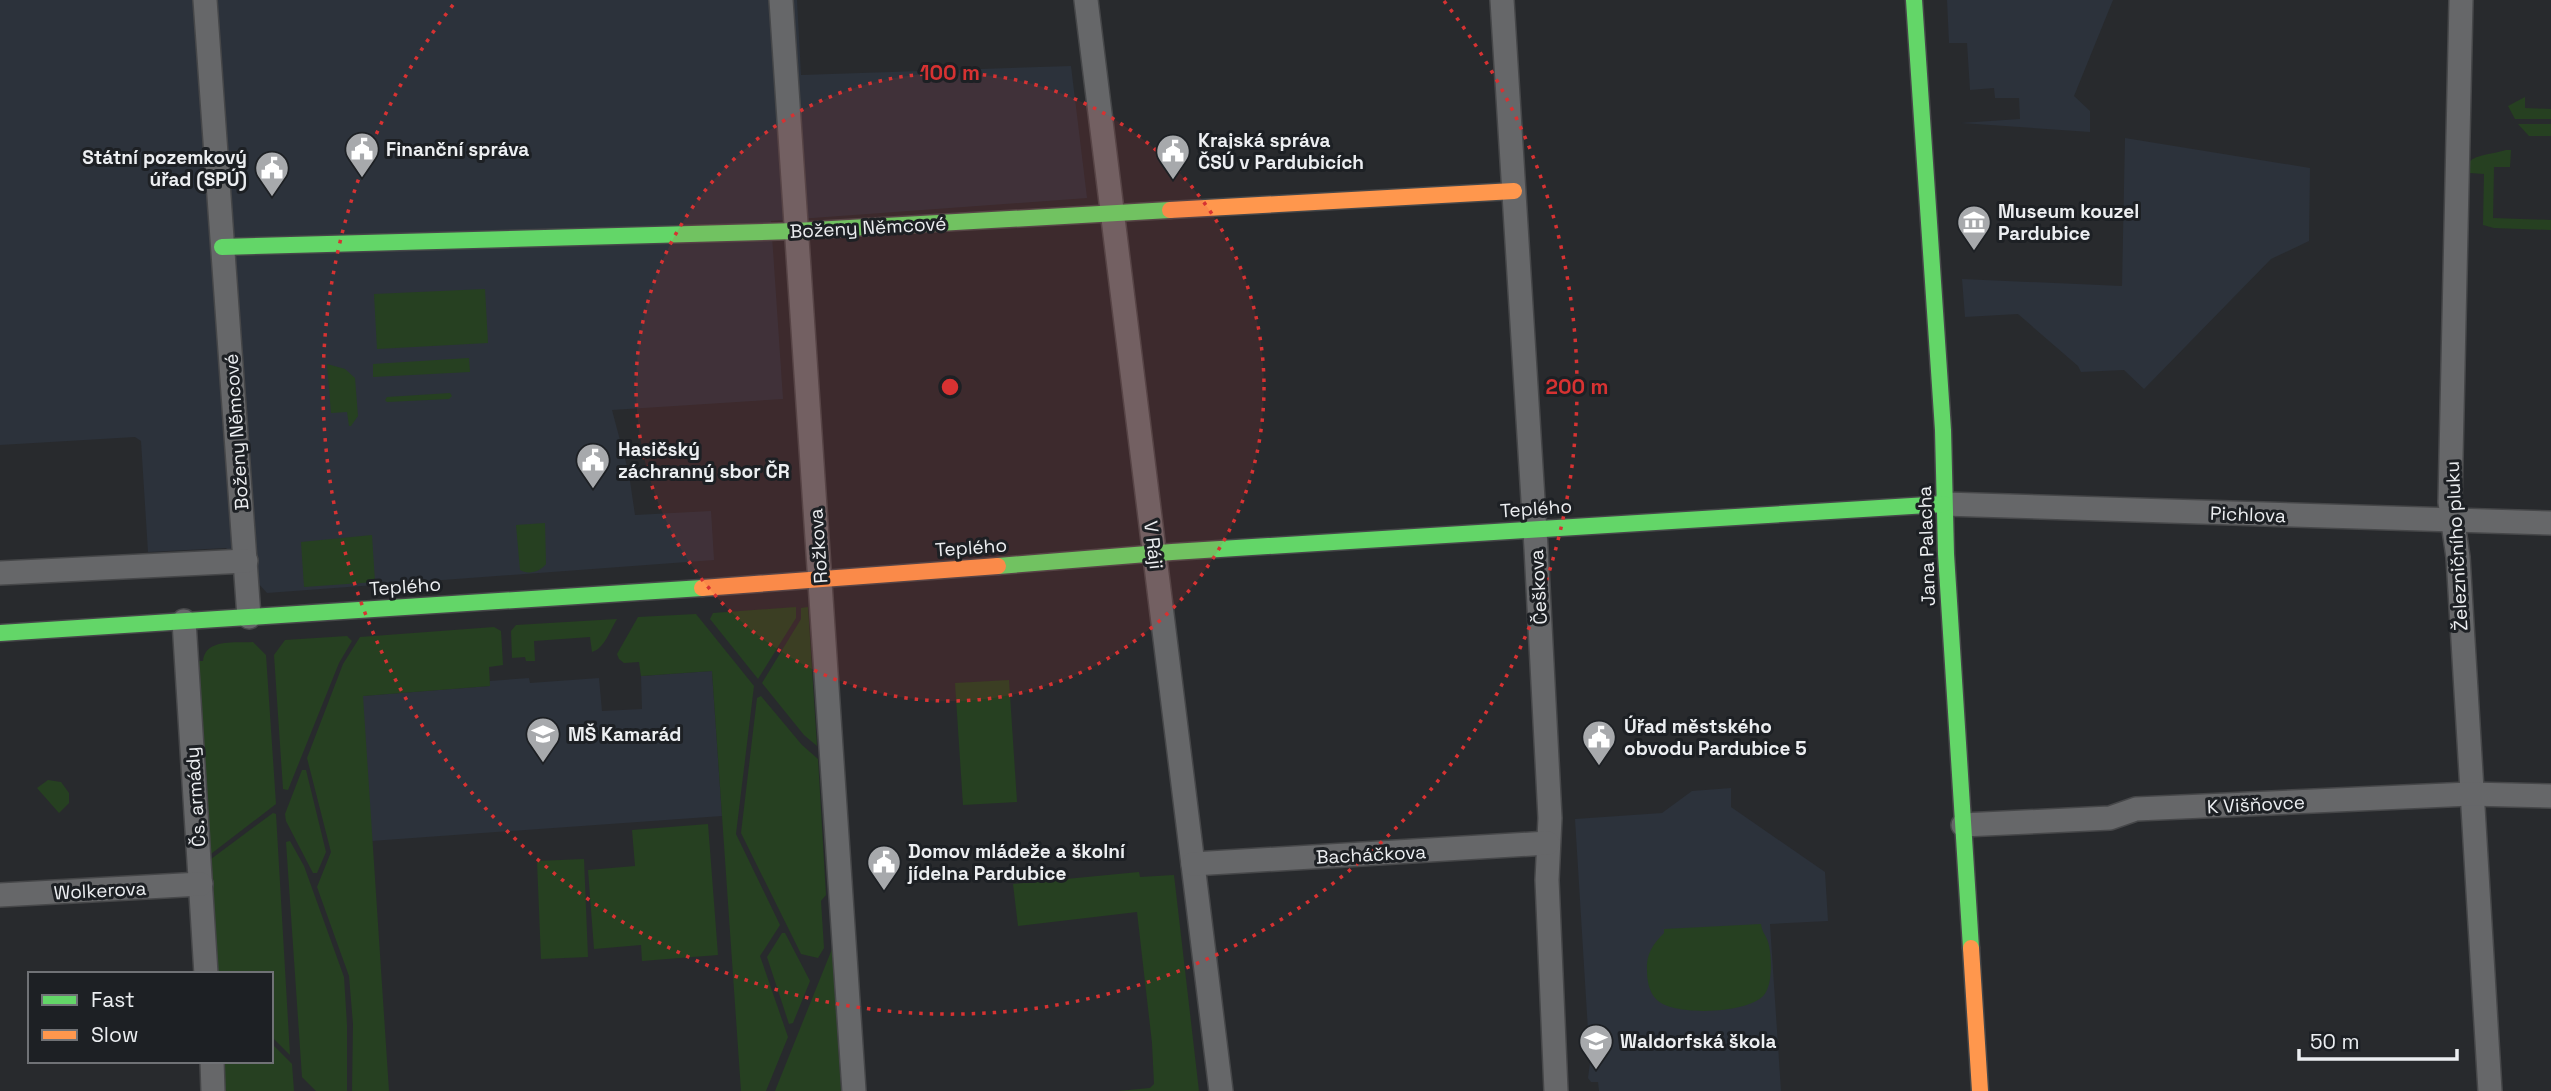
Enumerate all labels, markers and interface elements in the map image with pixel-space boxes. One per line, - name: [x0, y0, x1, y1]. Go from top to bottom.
- text: 100 m: [920, 59, 980, 86]
- place label: Krajská správa ČSÚ v Pardubicích: [1198, 128, 1364, 175]
- public building icon: Finanční správa: [343, 130, 381, 179]
- public building icon: Krajská správa ČSÚ v Pardubicích: [1154, 132, 1192, 181]
- place label: Finanční správa: [386, 137, 529, 162]
- place label: Státní pozemkový úřad (SPÚ): [82, 145, 247, 192]
- public building icon: Státní pozemkový úřad (SPÚ): [253, 149, 291, 198]
- place label: Museum kouzel Pardubice: [1998, 199, 2139, 246]
- museum icon: Museum kouzel Pardubice: [1955, 203, 1993, 252]
- street label: Boženy Němcové: [789, 211, 947, 244]
- street label: Boženy Němcové: [219, 353, 254, 511]
- text: 200 m: [1546, 373, 1608, 400]
- centre of rings: [938, 375, 962, 399]
- place label: Hasičský záchranný sbor ČR: [618, 437, 790, 484]
- public building icon: Hasičský záchranný sbor ČR: [574, 441, 612, 490]
- street label: Železničního pluku: [2440, 460, 2473, 632]
- street label: Jana Palacha: [1912, 485, 1941, 607]
- street label: Teplého: [1499, 494, 1573, 523]
- street label: Pichlova: [2210, 501, 2286, 528]
- street label: Rožkova: [803, 507, 834, 584]
- street label: V Ráji: [1138, 519, 1169, 571]
- street label: Teplého: [934, 533, 1008, 562]
- street label: Češkova: [1524, 549, 1553, 625]
- street label: Teplého: [368, 572, 442, 601]
- place label: Úřad městského obvodu Pardubice 5: [1624, 714, 1807, 761]
- school or university icon: MŠ Kamarád: [524, 715, 562, 764]
- public building icon: Úřad městského obvodu Pardubice 5: [1580, 718, 1618, 767]
- place label: MŠ Kamarád: [568, 722, 681, 747]
- street label: Čs. armády: [180, 746, 211, 848]
- street label: K Višňovce: [2206, 789, 2306, 820]
- place label: Domov mládeže a školní jídelna Pardubice: [907, 839, 1126, 886]
- street label: Bacháčkova: [1315, 839, 1427, 870]
- public building icon: Domov mládeže a školní jídelna Pardubice: [865, 843, 903, 892]
- street label: Wolkerova: [53, 876, 147, 905]
- legend: [28, 972, 273, 1063]
- text: Fast: [91, 986, 135, 1013]
- scale bar: [2299, 1018, 2456, 1062]
- text: Slow: [91, 1021, 139, 1048]
- school or university icon: Waldorfská škola: [1577, 1022, 1615, 1071]
- text: 50 m: [2310, 1028, 2360, 1055]
- place label: Waldorfská škola: [1620, 1029, 1777, 1054]

